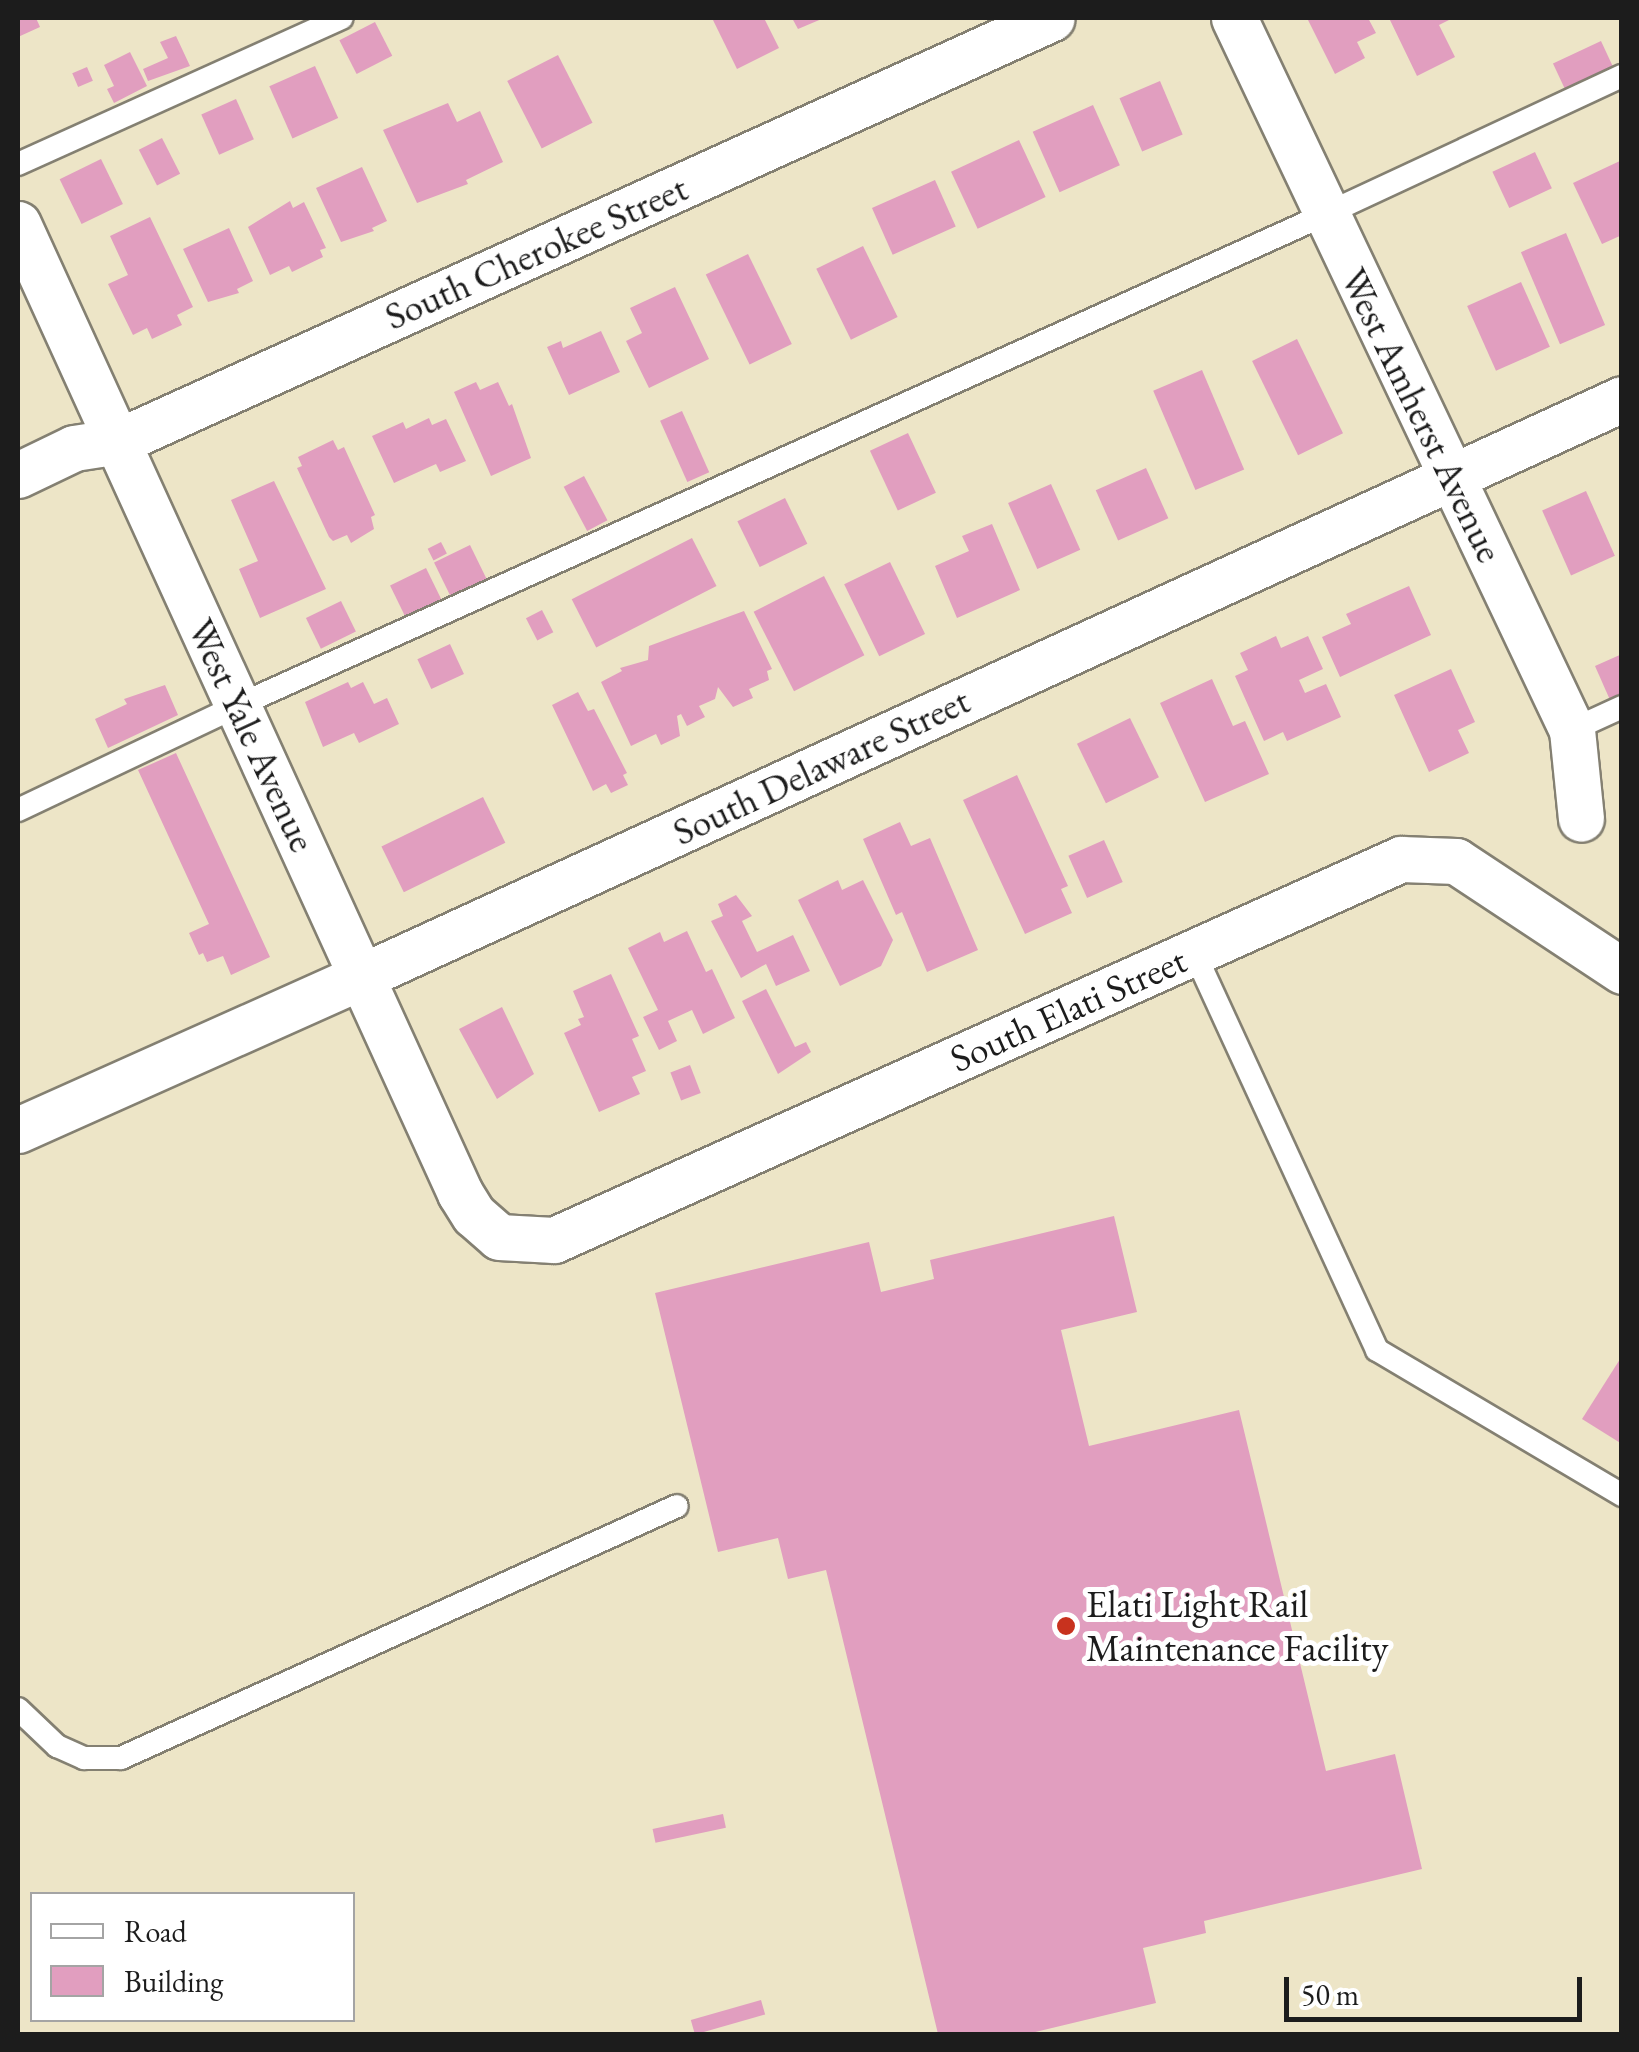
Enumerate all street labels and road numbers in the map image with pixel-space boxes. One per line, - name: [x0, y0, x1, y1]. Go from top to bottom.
- street label: South Cherokee Street: [378, 165, 694, 339]
- street label: West Amherst Avenue: [1331, 261, 1513, 569]
- street label: West Yale Avenue: [178, 611, 326, 859]
- street label: South Delaware Street: [666, 677, 976, 855]
- street label: South Elati Street: [943, 937, 1193, 1081]

